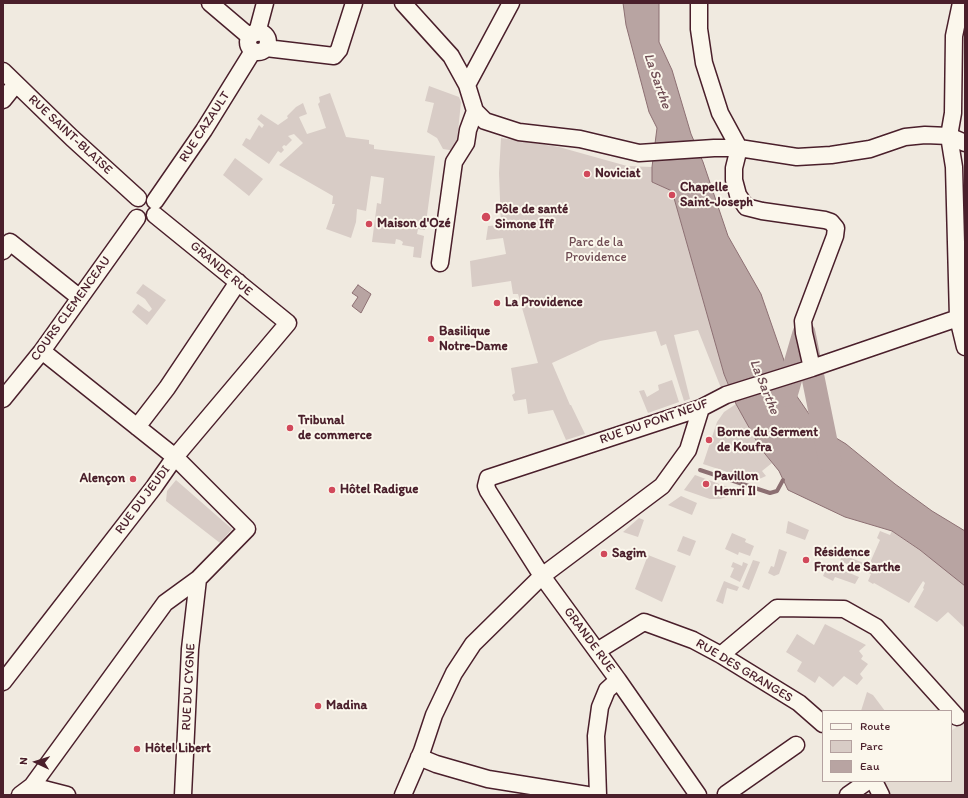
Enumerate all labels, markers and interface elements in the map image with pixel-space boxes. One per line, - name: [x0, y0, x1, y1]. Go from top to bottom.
- water label: La Sarthe: [640, 51, 674, 111]
- street label: RUE CAZAULT: [176, 89, 234, 165]
- street label: RUE SAINT-BLAISE: [25, 92, 115, 178]
- place label: Noviciat: [595, 166, 641, 182]
- marker: Noviciat: [582, 169, 592, 179]
- place label: Chapelle Saint-Joseph: [680, 180, 753, 211]
- marker: Chapelle Saint-Joseph: [667, 190, 677, 200]
- place label: Pôle de santé Simone Iff: [495, 202, 568, 233]
- marker: Pôle de santé Simone Iff: [480, 211, 492, 223]
- place label: Maison d'Ozé: [377, 216, 451, 232]
- marker: Maison d'Ozé: [364, 219, 374, 229]
- park label: Parc de la Providence: [565, 235, 627, 266]
- street label: GRANDE RUE: [187, 238, 255, 300]
- street label: COURS CLEMENCEAU: [28, 254, 114, 364]
- place label: La Providence: [505, 295, 583, 311]
- marker: La Providence: [492, 298, 502, 308]
- place label: Basilique Notre-Dame: [439, 324, 508, 355]
- marker: Basilique Notre-Dame: [426, 334, 436, 344]
- water label: La Sarthe: [745, 357, 783, 417]
- street label: RUE DU PONT NEUF: [598, 396, 710, 448]
- place label: Tribunal de commerce: [298, 413, 372, 444]
- marker: Tribunal de commerce: [285, 423, 295, 433]
- place label: Borne du Serment de Koufra: [717, 425, 818, 456]
- marker: Borne du Serment de Koufra: [704, 435, 714, 445]
- street label: RUE DU JEUDI: [112, 463, 174, 537]
- place label: Pavillon Henri II: [714, 469, 758, 500]
- place label: Alençon: [80, 471, 125, 487]
- marker: Alençon: [128, 474, 138, 484]
- marker: Pavillon Henri II: [701, 479, 711, 489]
- place label: Hôtel Radigue: [340, 482, 418, 498]
- marker: Hôtel Radigue: [327, 485, 337, 495]
- place label: Résidence Front de Sarthe: [814, 545, 901, 576]
- place label: Sagim: [612, 546, 647, 562]
- marker: Sagim: [599, 549, 609, 559]
- marker: Résidence Front de Sarthe: [801, 555, 811, 565]
- street label: GRANDE RUE: [560, 604, 618, 676]
- street label: RUE DES GRANGES: [693, 636, 795, 706]
- street label: RUE DU CYGNE: [179, 643, 199, 731]
- place label: Madina: [326, 698, 367, 714]
- marker: Madina: [313, 701, 323, 711]
- legend: [822, 710, 952, 782]
- text: Route: [860, 719, 890, 733]
- text: Parc: [860, 739, 883, 753]
- place label: Hôtel Libert: [145, 741, 211, 757]
- north arrow: [16, 742, 56, 782]
- marker: Hôtel Libert: [132, 744, 142, 754]
- text: N: [17, 757, 30, 765]
- text: Eau: [860, 759, 879, 773]

